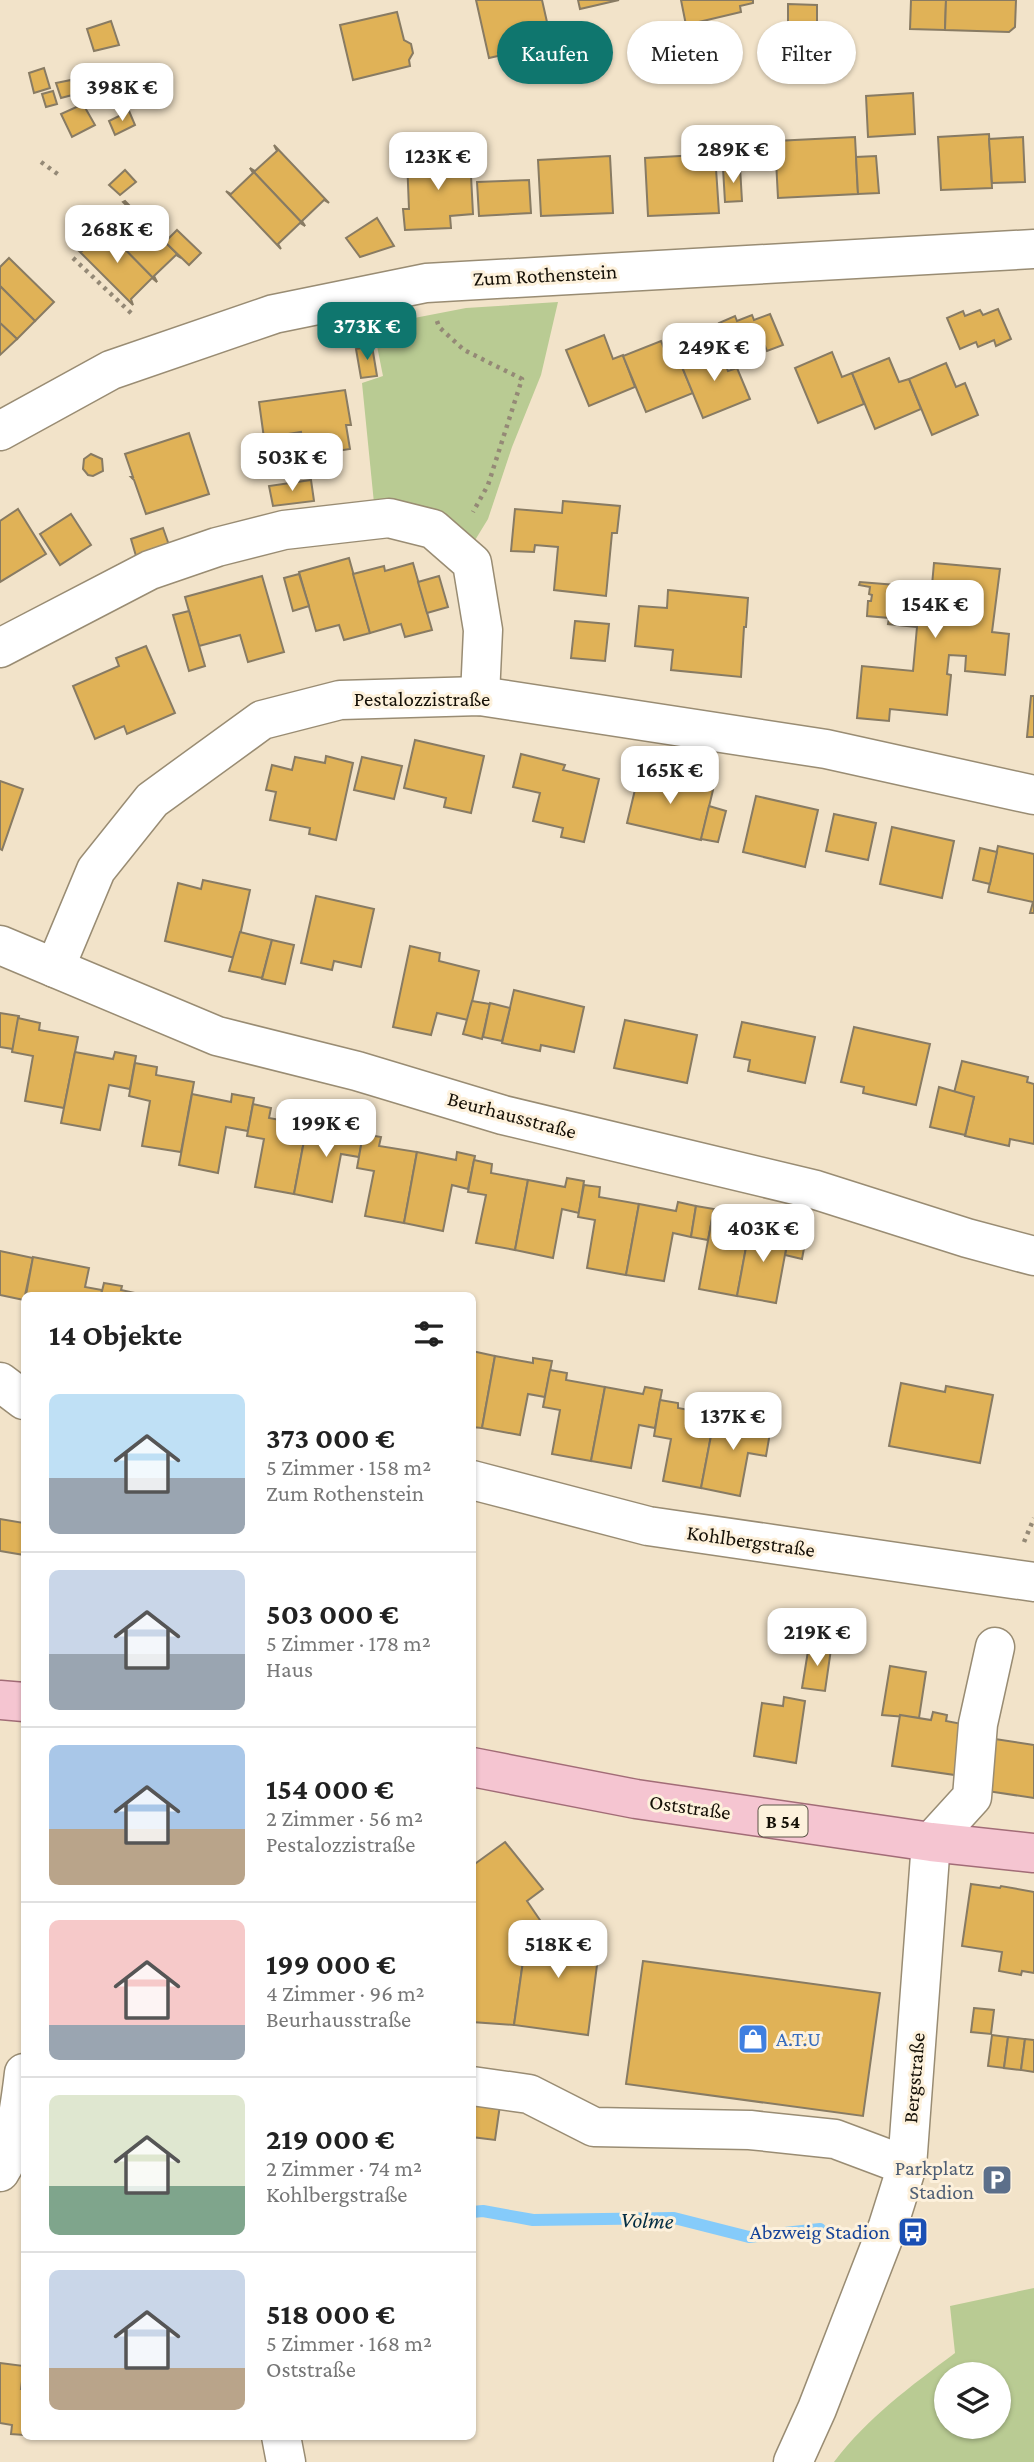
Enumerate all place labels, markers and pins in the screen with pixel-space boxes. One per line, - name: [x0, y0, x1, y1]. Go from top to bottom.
- pin: 398K €: [65, 64, 179, 123]
- pin: 289K €: [676, 125, 790, 185]
- pin: 123K €: [381, 132, 495, 192]
- pin: 268K €: [60, 205, 174, 265]
- pin: 373K €: [310, 302, 424, 362]
- pin: 249K €: [657, 324, 771, 383]
- pin: 503K €: [235, 434, 349, 493]
- pin: 154K €: [878, 580, 992, 640]
- pin: 165K €: [613, 746, 727, 806]
- pin: 199K €: [269, 1100, 383, 1159]
- pin: 403K €: [706, 1204, 820, 1264]
- pin: 137K €: [676, 1392, 790, 1452]
- pin: 219K €: [760, 1608, 874, 1668]
- pin: 518K €: [501, 1920, 615, 1980]
- shop icon: A.T.U: [736, 2022, 770, 2056]
- place label: A.T.U: [776, 2027, 821, 2051]
- place label: Parkplatz Stadion: [895, 2156, 974, 2204]
- parking icon: Parkplatz Stadion: [980, 2163, 1014, 2197]
- bus stop icon: Abzweig Stadion: [896, 2215, 930, 2249]
- place label: Abzweig Stadion: [750, 2220, 890, 2244]

